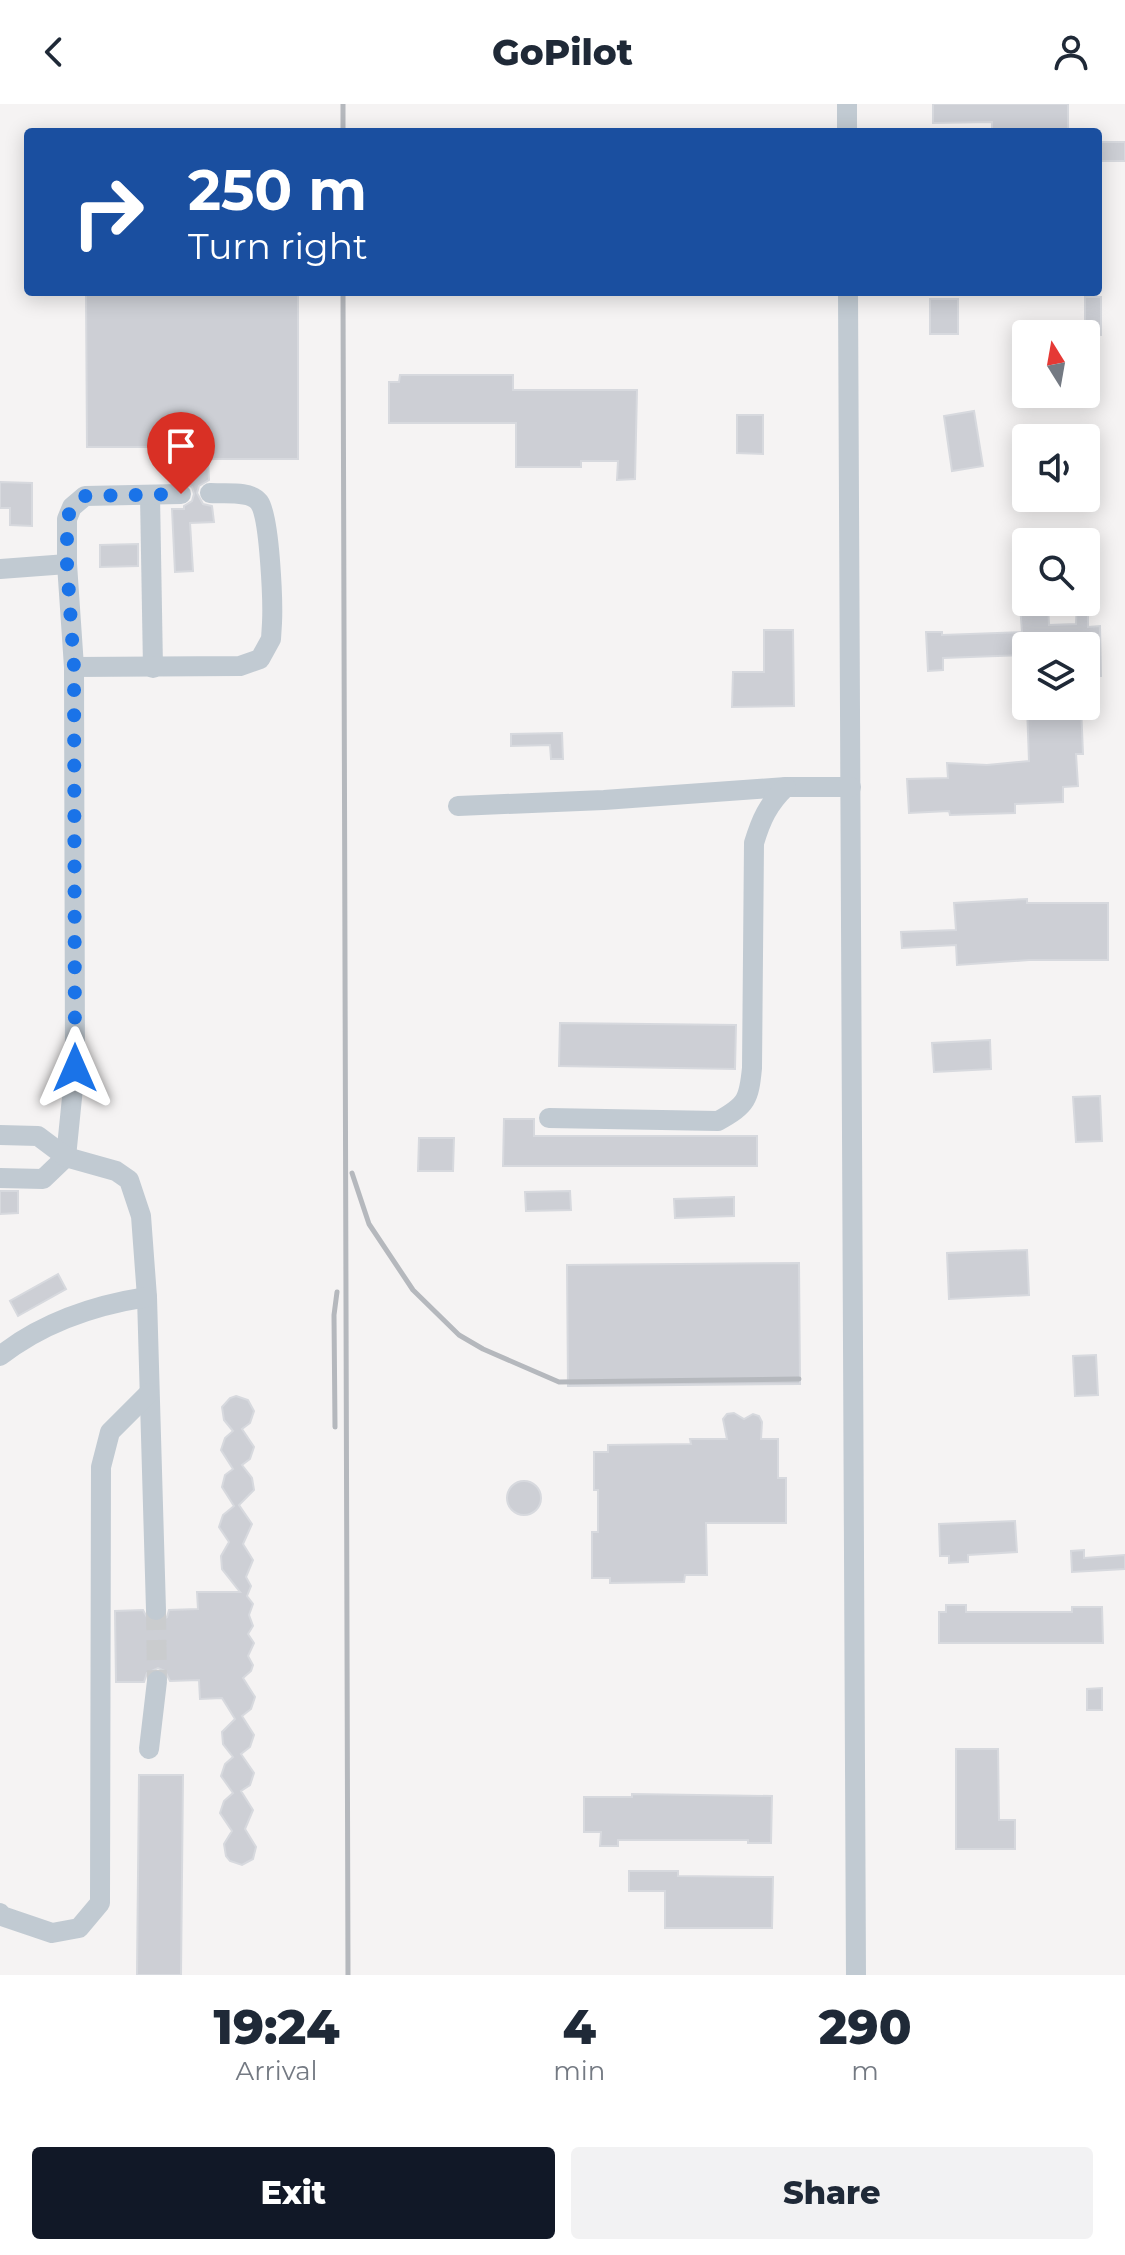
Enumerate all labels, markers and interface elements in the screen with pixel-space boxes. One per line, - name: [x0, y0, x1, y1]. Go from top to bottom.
- icon: back: [32, 30, 76, 74]
- text: GoPilot: [492, 30, 633, 74]
- icon: person: [1049, 30, 1093, 74]
- text: 250 m: [188, 156, 367, 224]
- icon: right: [56, 160, 160, 264]
- text: Turn right: [188, 224, 368, 268]
- north arrow: [1012, 320, 1100, 408]
- map controls: [1012, 320, 1100, 720]
- pin: [147, 412, 215, 494]
- icon: arrive: [159, 424, 203, 468]
- button: sound: [1012, 424, 1100, 512]
- button: search: [1012, 528, 1100, 616]
- button: layers: [1012, 632, 1100, 720]
- position arrow: [33, 1026, 117, 1110]
- text: 19:24: [213, 1998, 340, 2056]
- text: 4: [562, 1998, 596, 2056]
- text: 290: [819, 1998, 912, 2056]
- text: Arrival: [236, 2055, 318, 2087]
- text: min: [553, 2055, 605, 2087]
- text: m: [851, 2055, 879, 2087]
- button: Exit: [32, 2147, 555, 2239]
- button: Share: [571, 2147, 1093, 2239]

